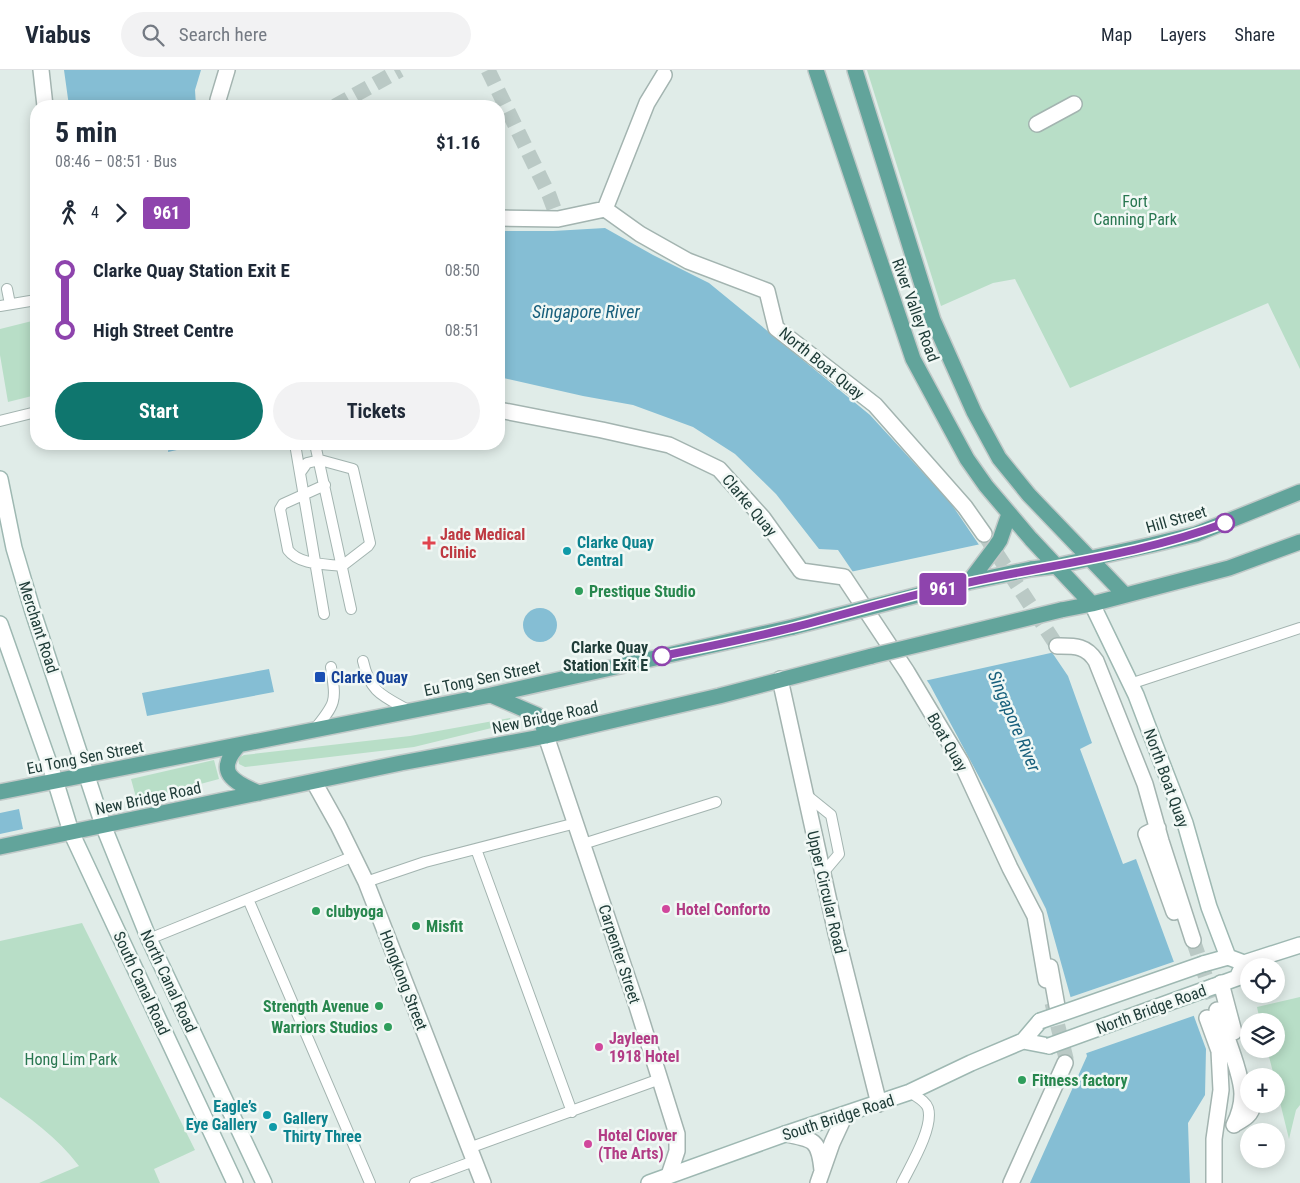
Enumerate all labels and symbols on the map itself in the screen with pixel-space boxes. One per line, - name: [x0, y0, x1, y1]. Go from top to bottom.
- park label: Fort Canning Park: [1093, 192, 1178, 229]
- street label: River Valley Road: [888, 256, 943, 364]
- water label: Singapore River: [532, 301, 640, 322]
- street label: North Boat Quay: [775, 323, 868, 404]
- street label: Clarke Quay: [718, 470, 781, 540]
- street label: Hill Street: [1144, 502, 1209, 537]
- unlabelled marker: [1215, 513, 1235, 533]
- place label: Jade Medical Clinic: [440, 525, 525, 562]
- place label: Clarke Quay Central: [577, 533, 654, 570]
- marker: Jade Medical Clinic: [422, 536, 436, 550]
- marker: Clarke Quay Central: [561, 545, 573, 557]
- line badge: 961: [914, 573, 972, 605]
- street label: Merchant Road: [15, 579, 62, 675]
- place label: Prestique Studio: [589, 582, 696, 601]
- marker: Prestique Studio: [573, 585, 585, 597]
- place label: Clarke Quay Station Exit E: [563, 638, 648, 675]
- marker: Clarke Quay Station Exit E: [652, 646, 672, 666]
- street label: Eu Tong Sen Street: [422, 657, 542, 700]
- water label: Singapore River: [984, 667, 1045, 775]
- place label: Clarke Quay: [331, 668, 408, 687]
- marker: Clarke Quay: [313, 670, 327, 684]
- street label: New Bridge Road: [490, 697, 600, 738]
- street label: Boat Quay: [923, 710, 972, 775]
- street label: North Boat Quay: [1140, 726, 1193, 830]
- street label: Eu Tong Sen Street: [25, 737, 145, 778]
- street label: New Bridge Road: [93, 778, 203, 819]
- street label: Upper Circular Road: [803, 829, 850, 955]
- place label: Hotel Conforto: [676, 900, 771, 919]
- place label: clubyoga: [326, 902, 384, 921]
- street label: Carpenter Street: [595, 902, 645, 1006]
- marker: Hotel Conforto: [660, 903, 672, 915]
- marker: clubyoga: [310, 905, 322, 917]
- place label: Misfit: [426, 917, 463, 936]
- marker: Misfit: [410, 920, 422, 932]
- street label: North Canal Road: [136, 927, 201, 1036]
- street label: Hongkong Street: [376, 927, 431, 1033]
- street label: South Canal Road: [109, 929, 174, 1038]
- street label: North Bridge Road: [1094, 981, 1209, 1038]
- place label: Strength Avenue: [263, 997, 369, 1016]
- marker: Strength Avenue: [373, 1000, 385, 1012]
- place label: Warriors Studios: [271, 1018, 378, 1037]
- marker: Warriors Studios: [382, 1021, 394, 1033]
- place label: Jayleen 1918 Hotel: [609, 1029, 679, 1066]
- marker: Jayleen 1918 Hotel: [593, 1041, 605, 1053]
- park label: Hong Lim Park: [25, 1050, 118, 1069]
- place label: Fitness factory: [1032, 1071, 1128, 1090]
- marker: Fitness factory: [1016, 1074, 1028, 1086]
- street label: South Bridge Road: [780, 1090, 897, 1145]
- place label: Eagle’s Eye Gallery: [186, 1097, 257, 1134]
- marker: Eagle’s Eye Gallery: [261, 1109, 273, 1121]
- place label: Gallery Thirty Three: [283, 1109, 362, 1146]
- marker: Gallery Thirty Three: [267, 1121, 279, 1133]
- place label: Hotel Clover (The Arts): [598, 1126, 677, 1163]
- marker: Hotel Clover (The Arts): [582, 1138, 594, 1150]

